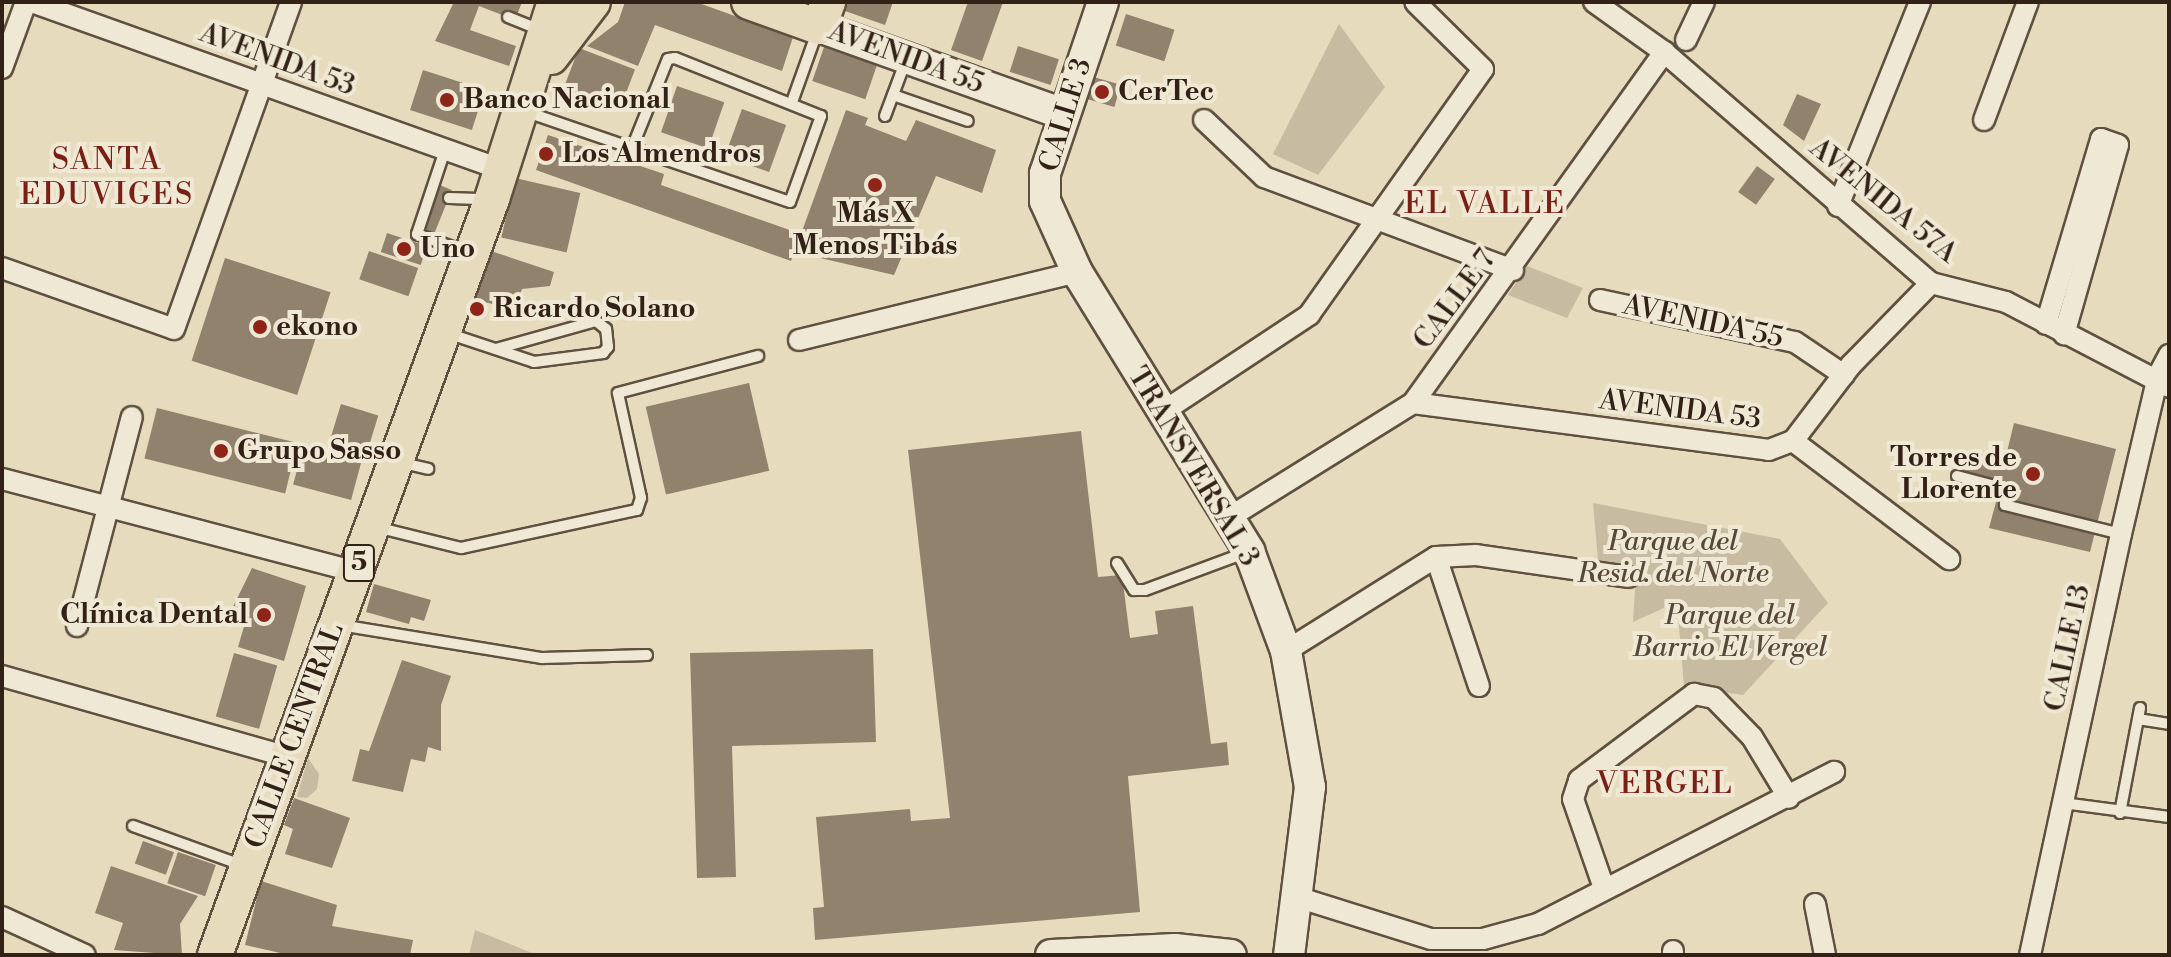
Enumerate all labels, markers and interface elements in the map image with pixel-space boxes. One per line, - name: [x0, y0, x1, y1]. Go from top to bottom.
- street label: AVENIDA 55: [824, 14, 988, 102]
- street label: AVENIDA 53: [195, 16, 359, 104]
- street label: CALLE 3: [1033, 54, 1099, 176]
- place label: CerTec: [1118, 75, 1214, 109]
- place label: Banco Nacional: [463, 83, 670, 117]
- marker: CerTec: [1093, 83, 1111, 101]
- marker: Banco Nacional: [438, 91, 456, 109]
- street label: AVENIDA 57A: [1803, 131, 1963, 271]
- place label: Los Almendros: [562, 137, 761, 171]
- district label: SANTA EDUVIGES: [20, 142, 194, 212]
- marker: Los Almendros: [537, 145, 555, 163]
- marker: Más X Menos Tibás: [866, 176, 884, 194]
- district label: EL VALLE: [1404, 186, 1566, 222]
- place label: Más X Menos Tibás: [792, 197, 958, 263]
- place label: Uno: [420, 232, 475, 266]
- marker: Uno: [395, 240, 413, 258]
- street label: CALLE 7: [1407, 244, 1503, 356]
- street label: AVENIDA 55: [1620, 289, 1786, 355]
- place label: Ricardo Solano: [493, 292, 696, 326]
- marker: Ricardo Solano: [468, 300, 486, 318]
- place label: ekono: [276, 310, 358, 344]
- marker: ekono: [251, 318, 269, 336]
- street label: TRANSVERSAL 3: [1120, 361, 1266, 573]
- street label: AVENIDA 53: [1597, 383, 1763, 437]
- place label: Grupo Sasso: [237, 434, 401, 468]
- place label: Torres de Llorente: [1890, 441, 2017, 507]
- marker: Grupo Sasso: [212, 442, 230, 460]
- marker: Torres de Llorente: [2024, 465, 2042, 483]
- park label: Parque del Resid. del Norte: [1577, 525, 1769, 591]
- road number: 5: [341, 541, 377, 585]
- street label: CALLE 13: [2038, 581, 2098, 715]
- place label: Clínica Dental: [60, 598, 248, 632]
- park label: Parque del Barrio El Vergel: [1633, 599, 1827, 665]
- marker: Clínica Dental: [255, 606, 273, 624]
- street label: CALLE CENTRAL: [239, 619, 351, 853]
- district label: VERGEL: [1596, 766, 1734, 802]

